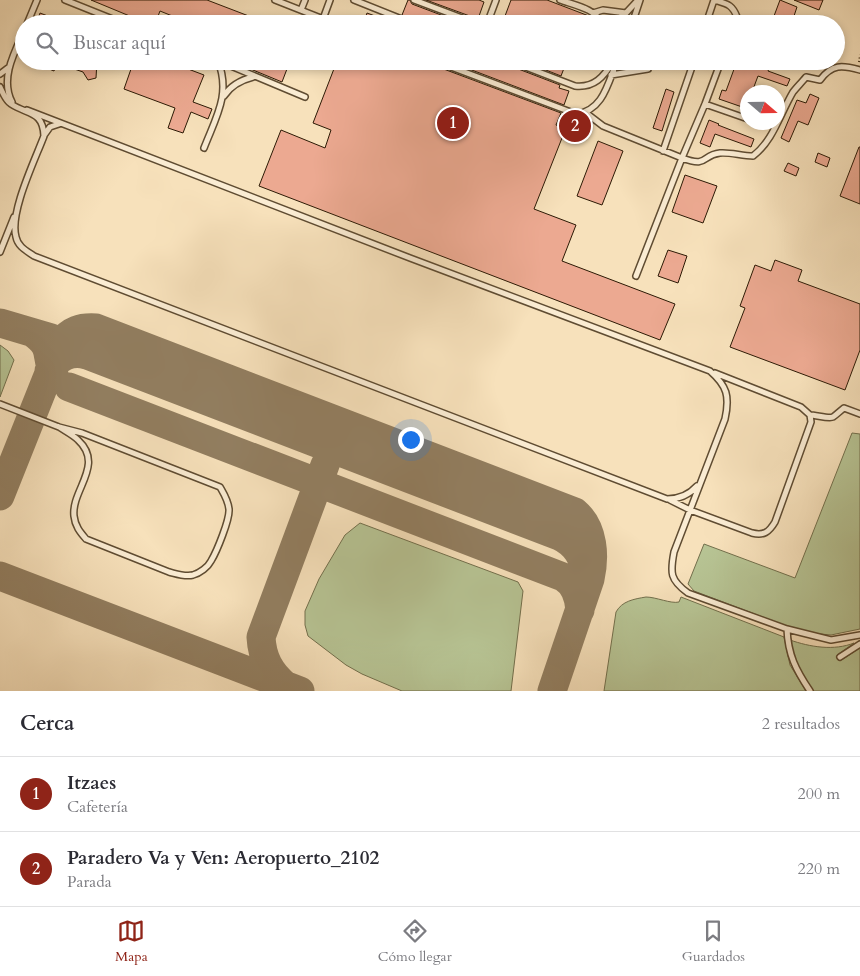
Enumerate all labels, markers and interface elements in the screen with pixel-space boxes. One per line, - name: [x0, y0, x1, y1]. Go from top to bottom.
- search box: [15, 15, 845, 70]
- icon: search: [33, 29, 61, 57]
- text: Buscar aquí: [73, 30, 166, 56]
- north arrow: [740, 85, 785, 130]
- pin: 1: [437, 104, 469, 142]
- pin: 2: [559, 107, 591, 145]
- your location: [398, 427, 424, 453]
- text: Cerca: [20, 709, 74, 738]
- text: 2 resultados: [762, 713, 840, 735]
- text: Itzaes: [67, 770, 116, 796]
- text: 1: [32, 783, 40, 805]
- text: 200 m: [798, 783, 840, 805]
- text: Cafetería: [67, 796, 128, 818]
- text: Paradero Va y Ven: Aeropuerto_2102: [67, 845, 379, 871]
- text: 2: [32, 858, 40, 880]
- text: 220 m: [798, 858, 840, 880]
- text: Parada: [67, 871, 112, 893]
- tab: Mapa: [115, 917, 148, 966]
- tab: Cómo llegar: [378, 917, 452, 966]
- tab: Guardados: [682, 917, 745, 966]

